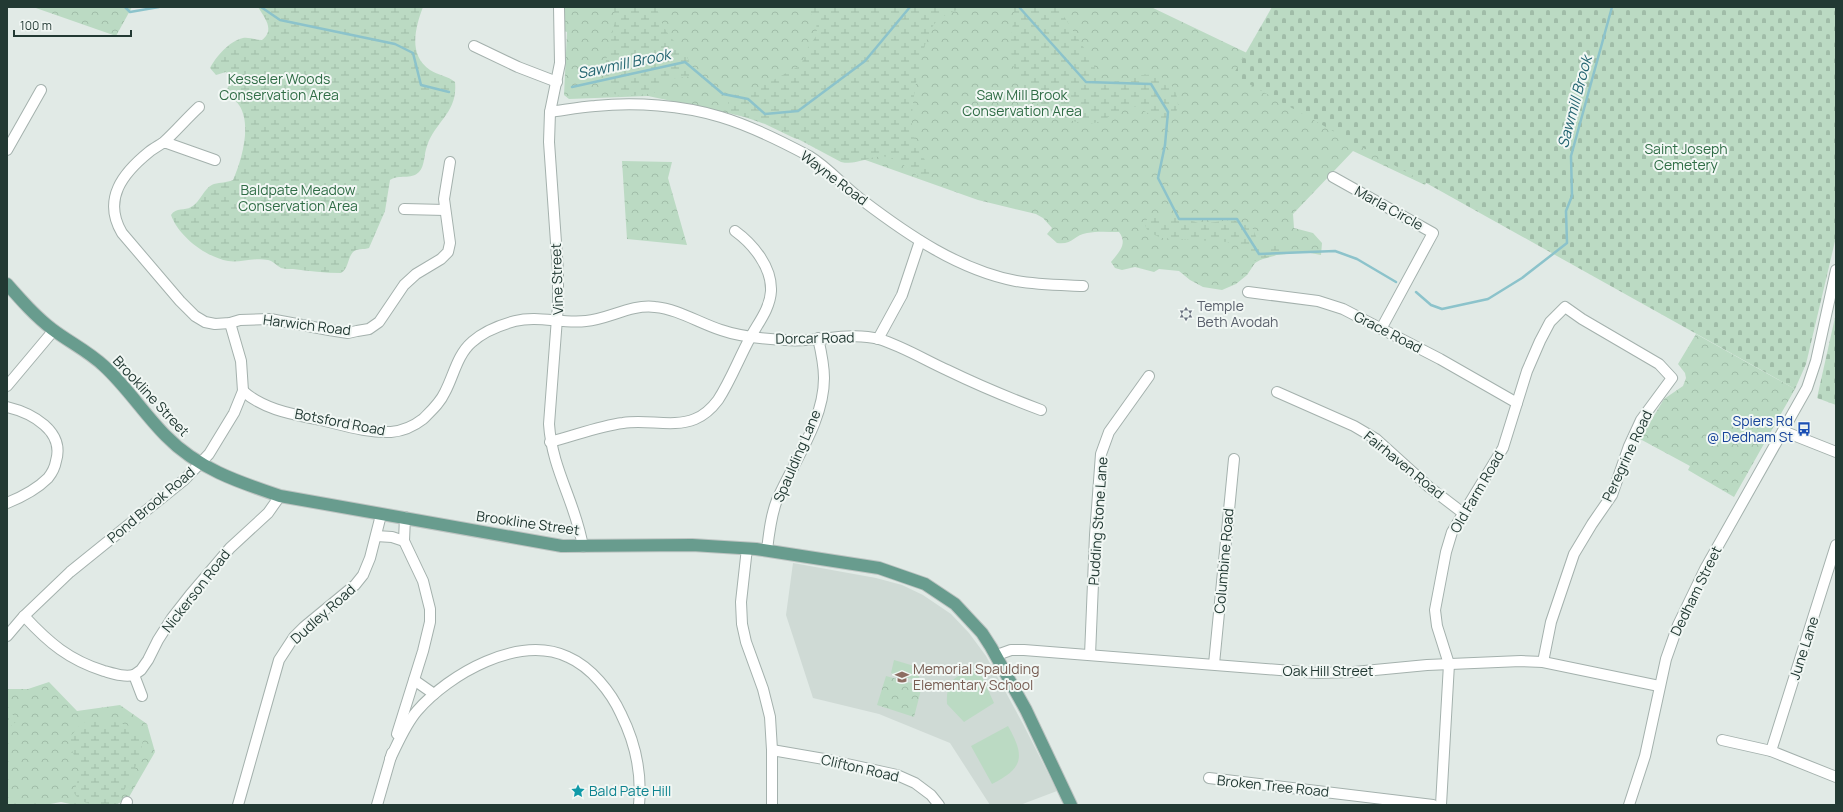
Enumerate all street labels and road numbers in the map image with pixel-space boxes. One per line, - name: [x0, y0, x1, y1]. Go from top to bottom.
- street label: Wayne Road: [797, 146, 872, 209]
- street label: Marla Circle: [1352, 181, 1427, 234]
- street label: Vine Street: [546, 242, 567, 315]
- street label: Grace Road: [1351, 306, 1426, 357]
- street label: Harwich Road: [262, 310, 352, 339]
- street label: Dorcar Road: [775, 327, 855, 348]
- street label: Brookline Street: [109, 351, 194, 440]
- street label: Botsford Road: [293, 403, 387, 440]
- street label: Spaulding Lane: [769, 407, 825, 505]
- street label: Peregrine Road: [1597, 407, 1656, 505]
- street label: Fairhaven Road: [1360, 426, 1448, 503]
- street label: Old Farm Road: [1445, 447, 1508, 536]
- street label: Pudding Stone Lane: [1084, 456, 1111, 586]
- street label: Pond Brook Road: [103, 462, 199, 547]
- street label: Brookline Street: [475, 506, 581, 539]
- street label: Columbine Road: [1209, 507, 1238, 614]
- street label: Dedham Street: [1666, 542, 1726, 639]
- street label: Nickerson Road: [157, 545, 234, 636]
- street label: Dudley Road: [286, 580, 359, 648]
- street label: June Lane: [1784, 614, 1823, 682]
- street label: Oak Hill Street: [1283, 661, 1374, 680]
- street label: Clifton Road: [819, 749, 901, 786]
- street label: Broken Tree Road: [1216, 770, 1330, 801]

